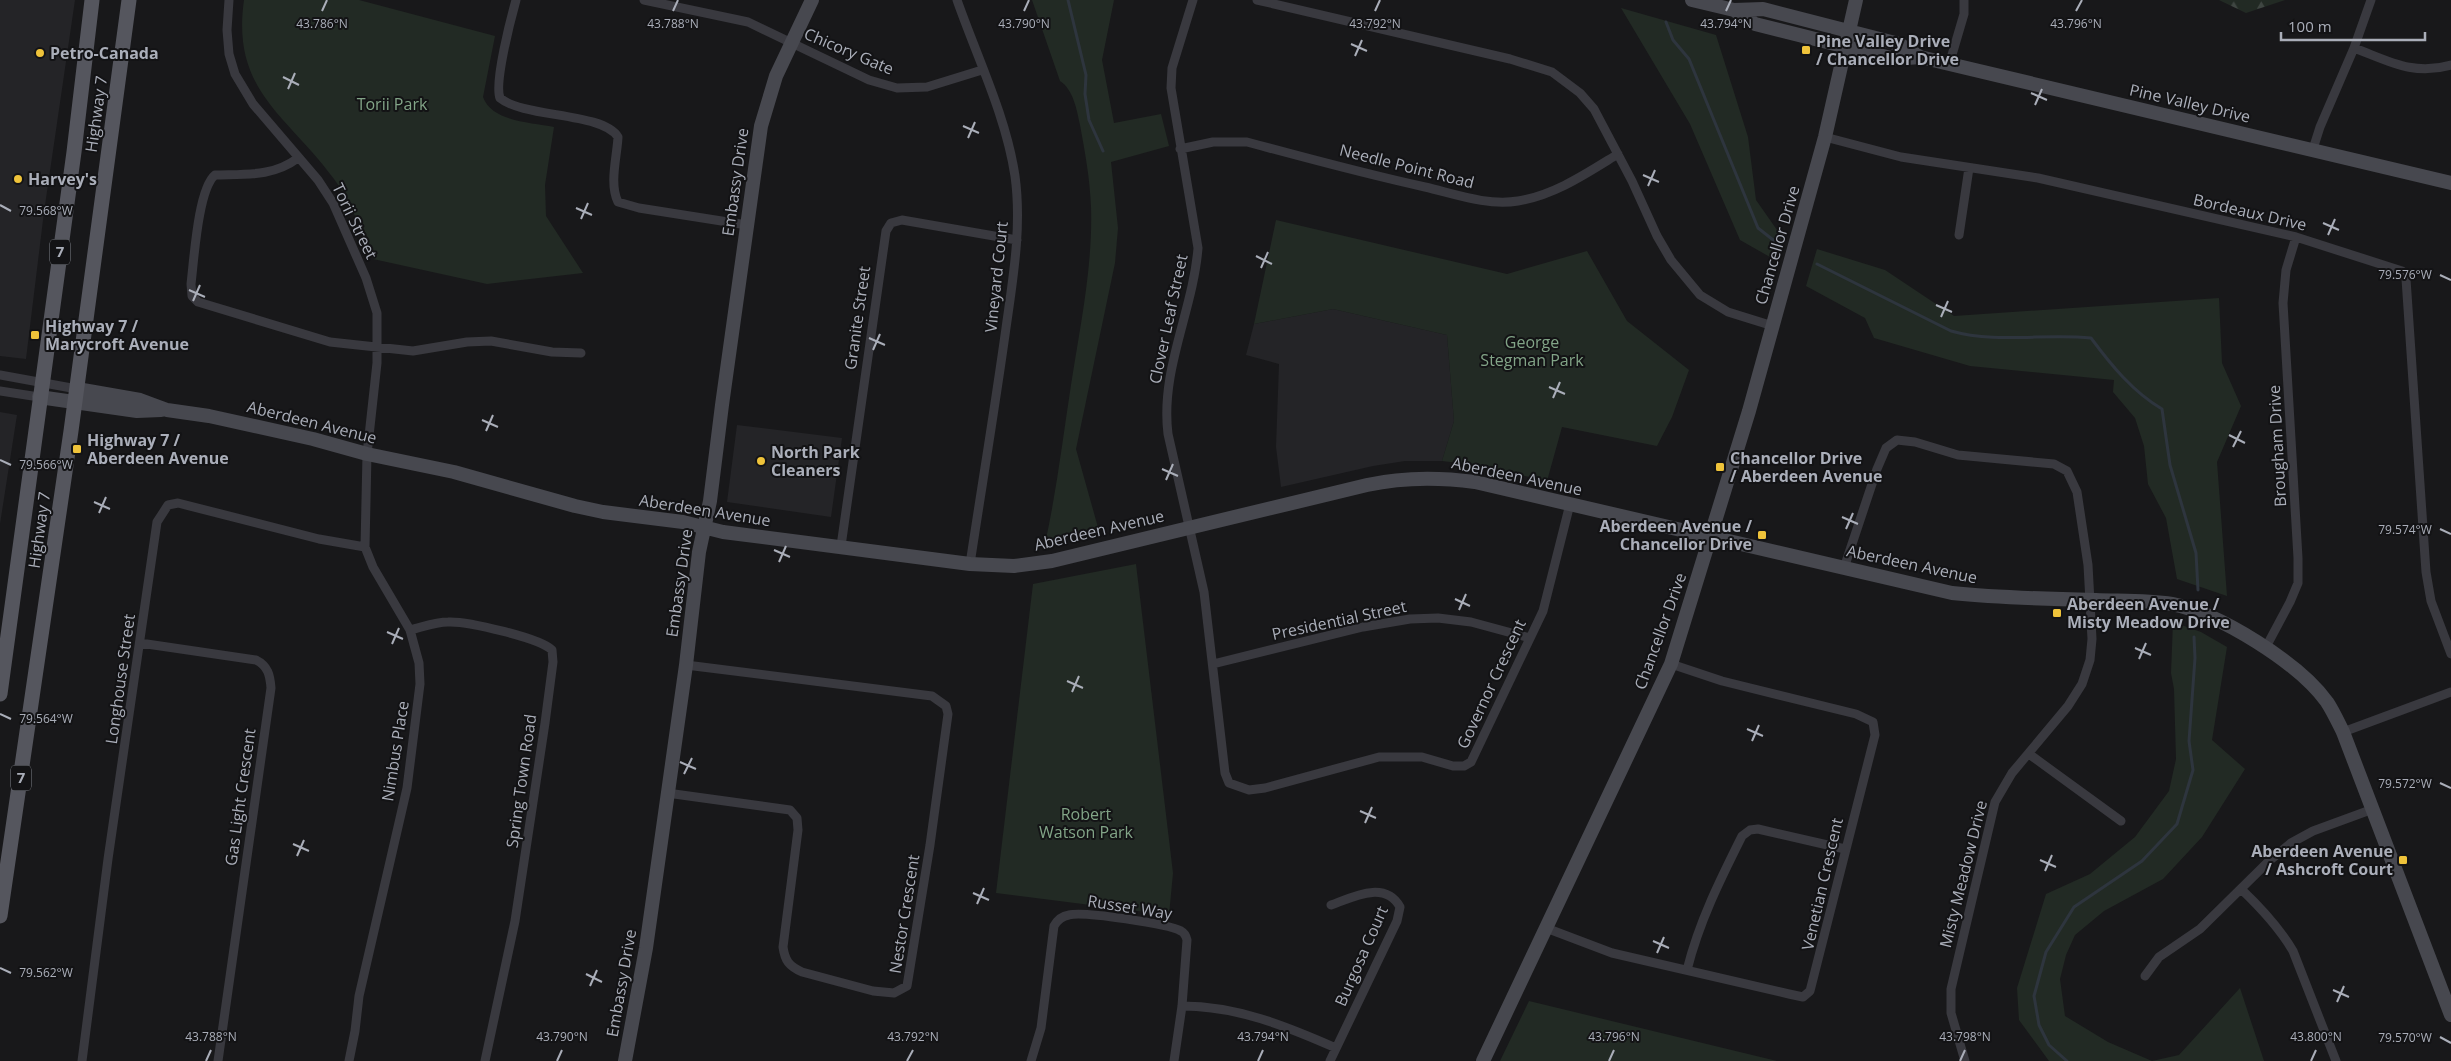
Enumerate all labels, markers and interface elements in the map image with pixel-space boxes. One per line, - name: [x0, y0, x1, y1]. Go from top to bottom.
- scale bar: [2281, 10, 2425, 42]
- text: 43.786°N: [296, 15, 348, 32]
- text: 43.788°N: [647, 15, 699, 32]
- text: 43.790°N: [998, 15, 1050, 32]
- text: 43.792°N: [1349, 15, 1401, 32]
- text: 43.794°N: [1700, 15, 1752, 32]
- text: 43.796°N: [2050, 15, 2102, 32]
- text: 100 m: [2288, 16, 2332, 36]
- street label: Chicory Gate: [801, 22, 897, 80]
- place label: Pine Valley Drive / Chancellor Drive: [1816, 30, 1959, 70]
- place label: Petro-Canada: [50, 42, 159, 64]
- marker: Pine Valley Drive / Chancellor Drive: [1800, 44, 1812, 56]
- marker: Petro-Canada: [34, 47, 46, 59]
- street label: Highway 7: [80, 74, 112, 154]
- street label: Pine Valley Drive: [2127, 78, 2253, 128]
- park label: Torii Park: [357, 93, 428, 115]
- street label: Embassy Drive: [717, 126, 753, 237]
- street label: Needle Point Road: [1337, 139, 1477, 193]
- place label: Harvey's: [28, 168, 97, 190]
- marker: Harvey's: [12, 173, 24, 185]
- street label: Torii Street: [327, 179, 383, 263]
- street label: Chancellor Drive: [1750, 183, 1805, 307]
- street label: Bordeaux Drive: [2191, 188, 2309, 236]
- text: 79.568°W: [19, 202, 73, 219]
- street label: Vineyard Court: [979, 220, 1013, 334]
- road number: 7: [50, 240, 70, 264]
- street label: Clover Leaf Street: [1144, 252, 1193, 386]
- street label: Granite Street: [839, 264, 875, 371]
- text: 79.576°W: [2378, 266, 2432, 283]
- place label: Highway 7 / Marycroft Avenue: [45, 315, 189, 355]
- marker: Highway 7 / Marycroft Avenue: [29, 329, 41, 341]
- park label: George Stegman Park: [1480, 331, 1584, 371]
- street label: Brougham Drive: [2263, 385, 2291, 507]
- street label: Aberdeen Avenue: [245, 395, 379, 449]
- place label: Highway 7 / Aberdeen Avenue: [87, 429, 229, 469]
- place label: North Park Cleaners: [771, 441, 860, 481]
- marker: Highway 7 / Aberdeen Avenue: [71, 443, 83, 455]
- place label: Chancellor Drive / Aberdeen Avenue: [1730, 447, 1882, 487]
- street label: Aberdeen Avenue: [1450, 451, 1584, 501]
- marker: North Park Cleaners: [755, 455, 767, 467]
- text: 79.566°W: [19, 456, 73, 473]
- marker: Chancellor Drive / Aberdeen Avenue: [1714, 461, 1726, 473]
- street label: Aberdeen Avenue: [638, 489, 772, 531]
- street label: Highway 7: [23, 490, 55, 570]
- street label: Aberdeen Avenue: [1032, 504, 1166, 556]
- place label: Aberdeen Avenue / Chancellor Drive: [1600, 515, 1752, 555]
- text: 79.574°W: [2378, 521, 2432, 538]
- street label: Embassy Drive: [661, 527, 697, 638]
- marker: Aberdeen Avenue / Chancellor Drive: [1756, 529, 1768, 541]
- street label: Aberdeen Avenue: [1845, 539, 1979, 589]
- street label: Chancellor Drive: [1629, 570, 1691, 692]
- place label: Aberdeen Avenue / Misty Meadow Drive: [2067, 593, 2230, 633]
- street label: Presidential Street: [1270, 595, 1409, 645]
- marker: Aberdeen Avenue / Misty Meadow Drive: [2051, 607, 2063, 619]
- street label: Longhouse Street: [100, 612, 140, 745]
- street label: Governor Crescent: [1451, 616, 1531, 752]
- street label: Nimbus Place: [376, 699, 414, 803]
- text: 79.564°W: [19, 710, 73, 727]
- street label: Spring Town Road: [501, 713, 541, 849]
- street label: Gas Light Crescent: [219, 727, 261, 867]
- road number: 7: [11, 766, 31, 790]
- text: 79.572°W: [2378, 775, 2432, 792]
- street label: Misty Meadow Drive: [1934, 798, 1992, 950]
- park label: Robert Watson Park: [1039, 803, 1134, 843]
- street label: Venetian Crescent: [1796, 815, 1848, 952]
- place label: Aberdeen Avenue / Ashcroft Court: [2251, 840, 2393, 880]
- street label: Nestor Crescent: [884, 853, 924, 975]
- marker: Aberdeen Avenue / Ashcroft Court: [2397, 854, 2409, 866]
- street label: Russet Way: [1086, 889, 1175, 925]
- street label: Burgosa Court: [1329, 902, 1393, 1010]
- street label: Embassy Drive: [601, 927, 641, 1039]
- text: 79.562°W: [19, 964, 73, 981]
- text: 43.788°N: [185, 1028, 237, 1045]
- text: 43.790°N: [536, 1028, 588, 1045]
- text: 43.792°N: [887, 1028, 939, 1045]
- text: 43.794°N: [1237, 1028, 1289, 1045]
- text: 43.796°N: [1588, 1028, 1640, 1045]
- text: 43.798°N: [1939, 1028, 1991, 1045]
- text: 43.800°N: [2290, 1028, 2342, 1045]
- text: 79.570°W: [2378, 1029, 2432, 1046]

